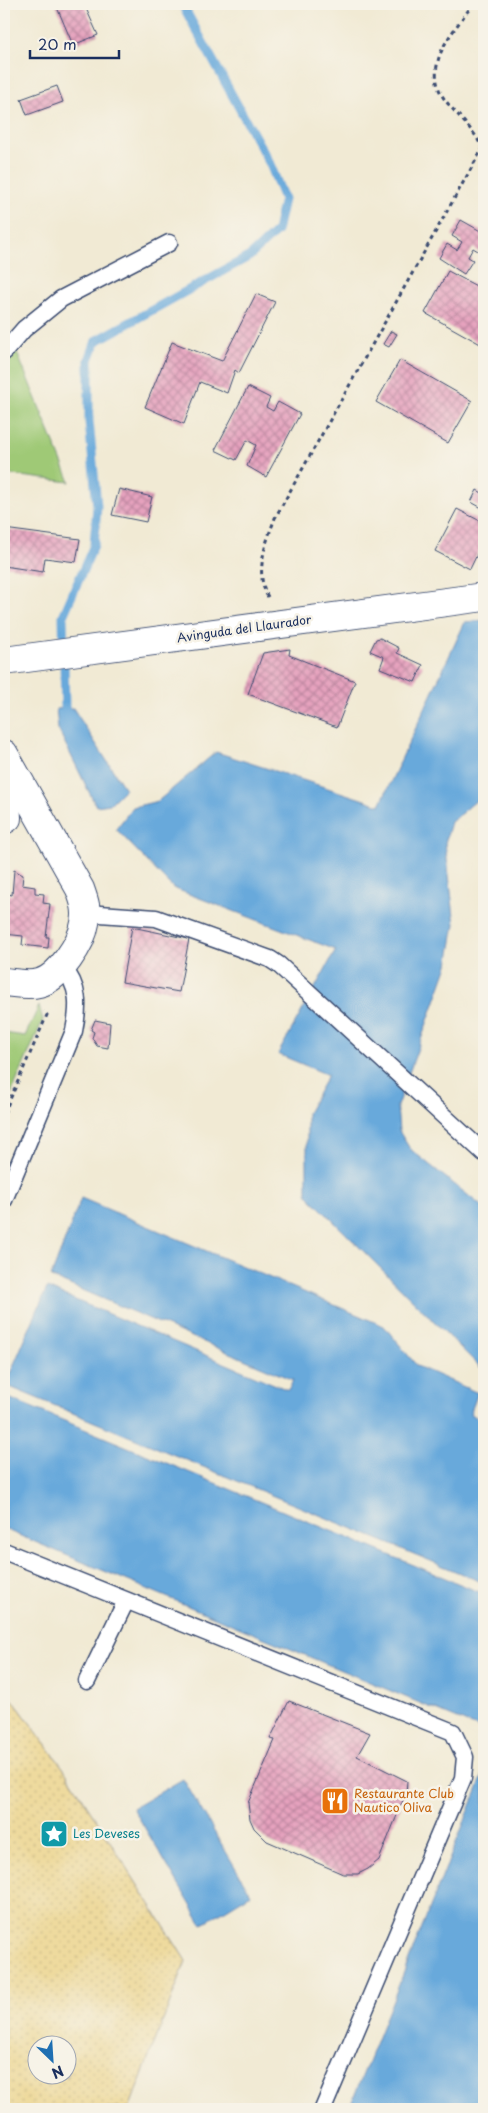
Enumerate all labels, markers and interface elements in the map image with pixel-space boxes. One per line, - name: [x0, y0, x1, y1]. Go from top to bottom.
- scale bar: [30, 28, 119, 60]
- text: 20 m: [38, 32, 77, 55]
- street label: Avinguda del Llaurador: [175, 610, 313, 646]
- place label: Restaurante Club Nautico Oliva: [354, 1784, 454, 1816]
- restaurant icon: Restaurante Club Nautico Oliva: [320, 1786, 350, 1816]
- place icon: Les Deveses: [39, 1819, 69, 1849]
- place label: Les Deveses: [73, 1824, 140, 1842]
- north arrow: [28, 2036, 78, 2086]
- text: N: [48, 2060, 67, 2084]

